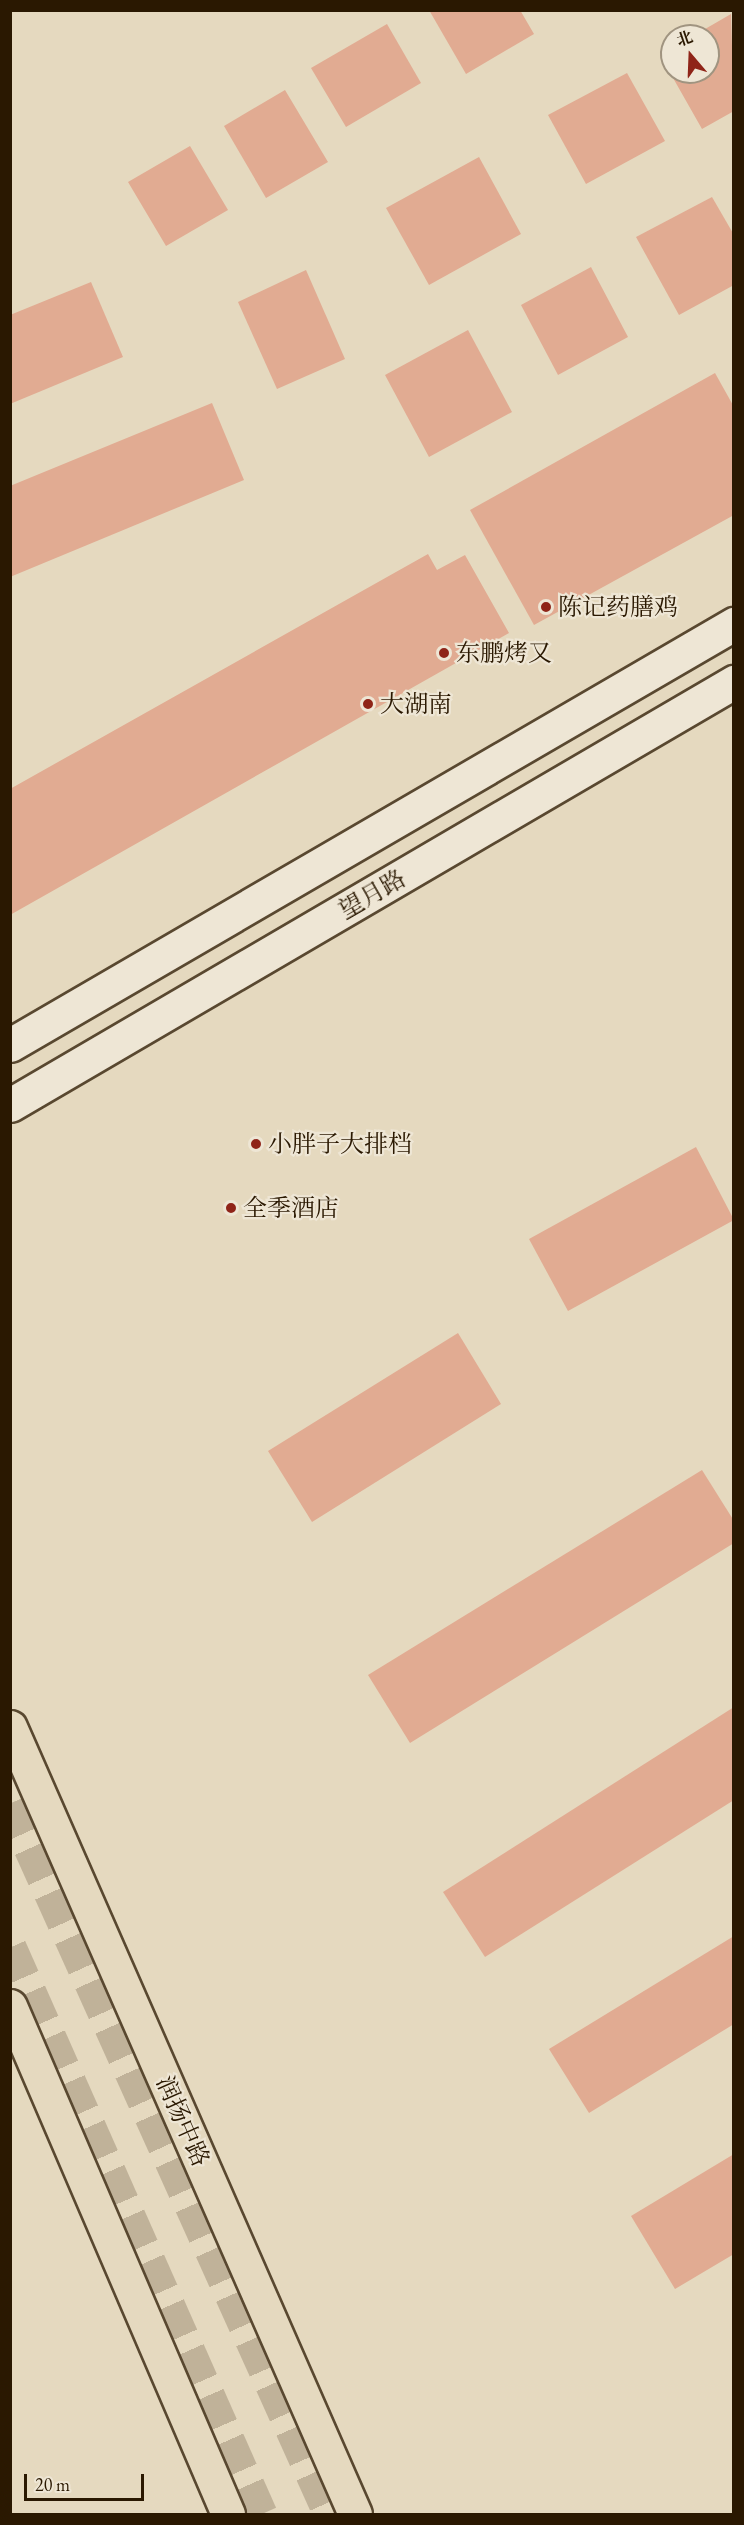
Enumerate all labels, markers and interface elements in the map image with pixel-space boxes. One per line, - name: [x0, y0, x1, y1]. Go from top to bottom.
- north arrow: [660, 24, 720, 84]
- text: 北: [674, 26, 696, 51]
- place label: 陈记药膳鸡: [558, 593, 678, 621]
- marker: 陈记药膳鸡: [539, 600, 553, 614]
- place label: 东鹏烤又: [456, 639, 552, 667]
- marker: 东鹏烤又: [437, 646, 451, 660]
- place label: 大湖南: [380, 690, 452, 718]
- marker: 大湖南: [361, 697, 375, 711]
- street label: 望月路: [334, 864, 410, 924]
- place label: 小胖子大排档: [268, 1130, 412, 1158]
- marker: 小胖子大排档: [249, 1137, 263, 1151]
- place label: 全季酒店: [243, 1194, 339, 1222]
- marker: 全季酒店: [224, 1201, 238, 1215]
- street label: 润扬中路: [150, 2071, 216, 2171]
- scale bar: [27, 2462, 147, 2500]
- text: 20 m: [35, 2473, 70, 2496]

